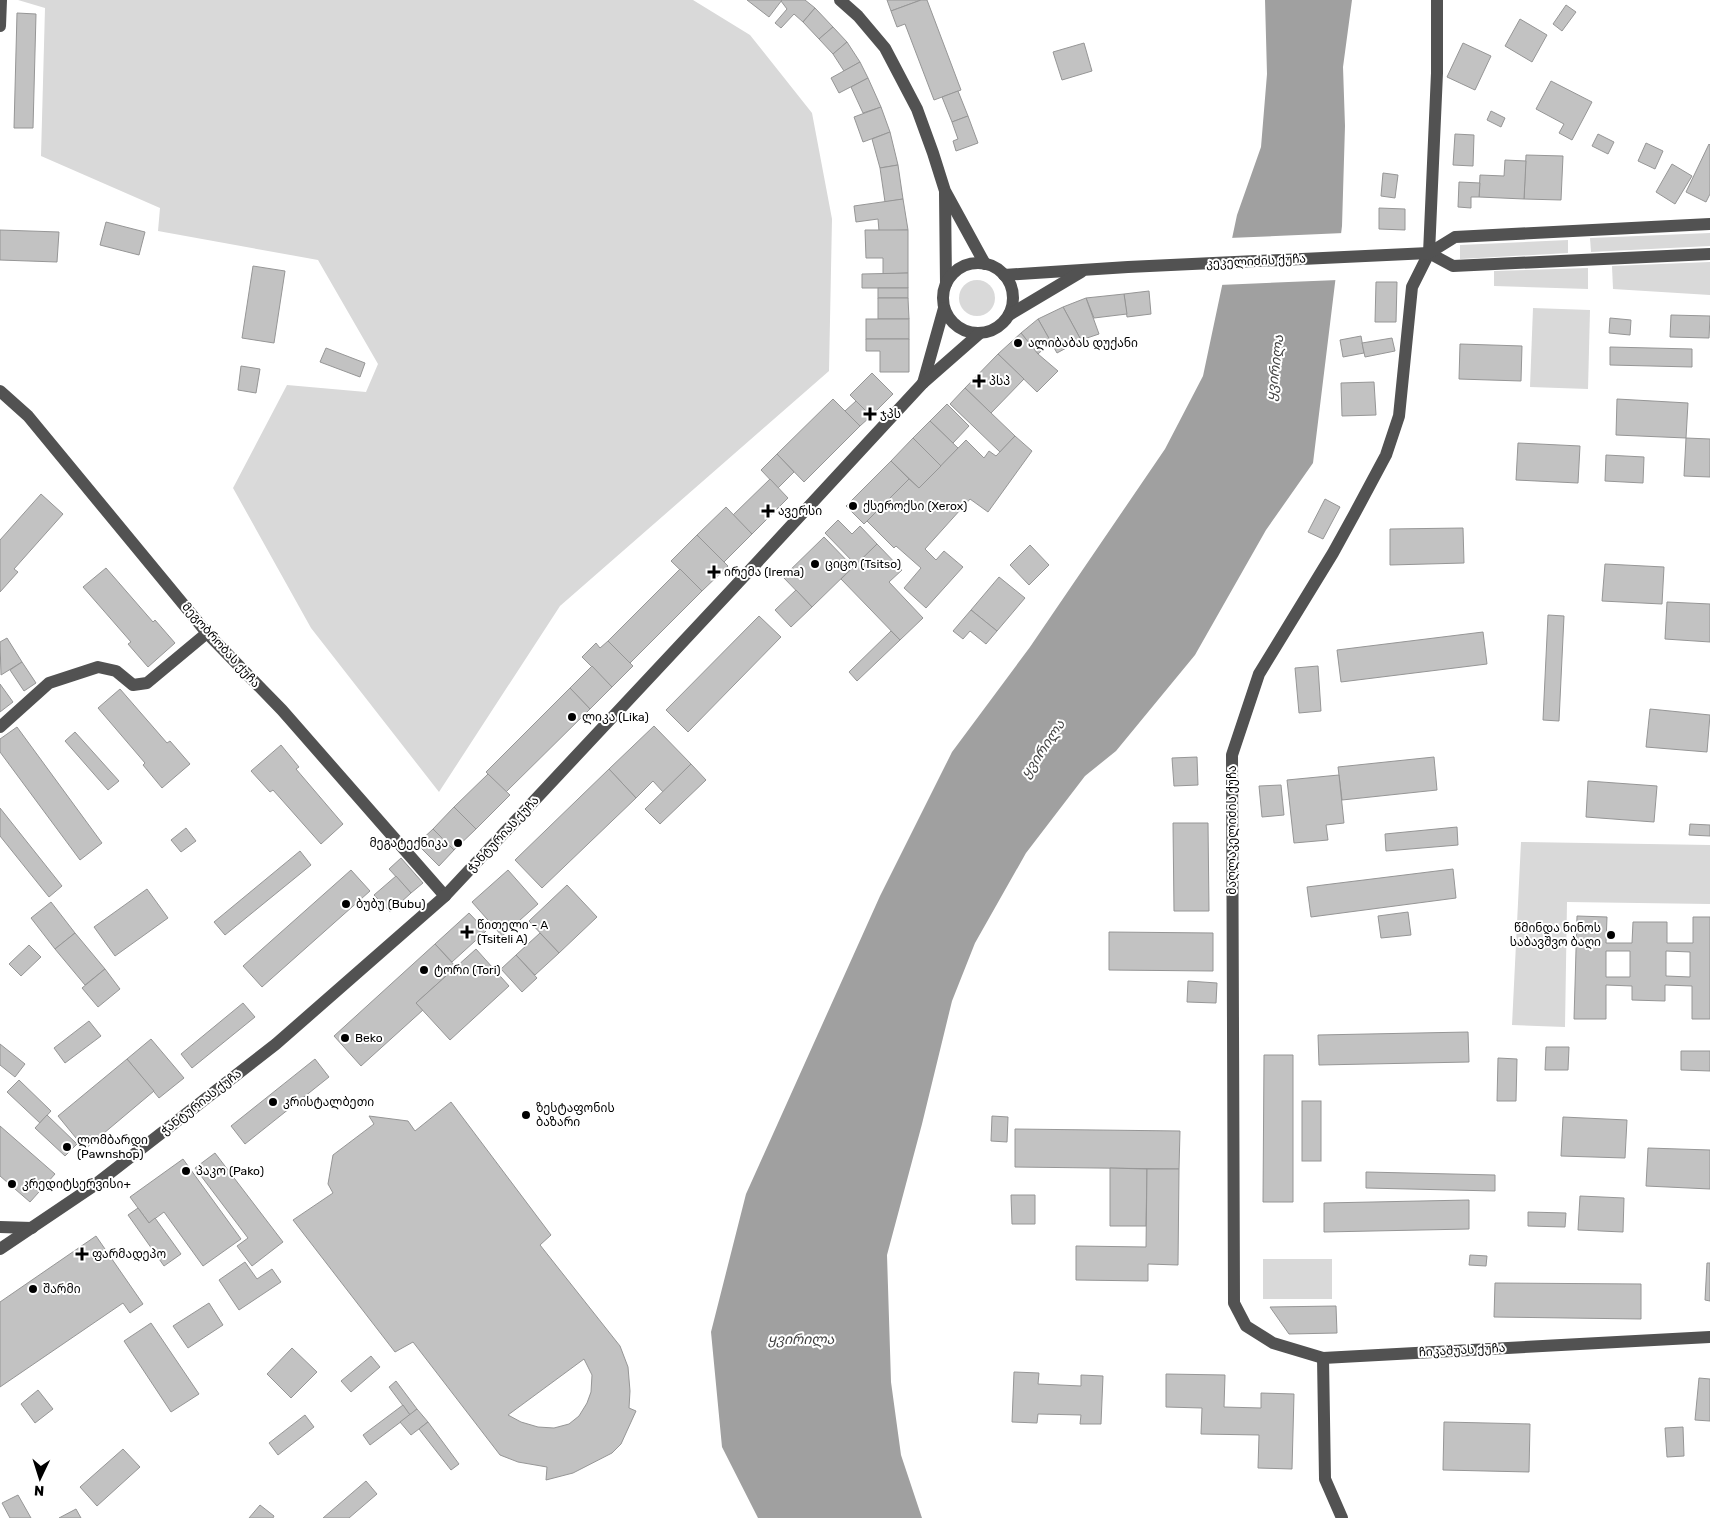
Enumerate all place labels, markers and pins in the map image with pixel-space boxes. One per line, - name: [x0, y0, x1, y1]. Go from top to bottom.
- place label: ალიბაბას დუქანი: [1028, 336, 1138, 351]
- marker: ალიბაბას დუქანი: [1012, 337, 1024, 349]
- place label: პსპ: [989, 374, 1010, 388]
- marker: პსპ: [973, 375, 985, 387]
- place label: ჯპს: [880, 407, 901, 421]
- marker: ჯპს: [864, 408, 876, 420]
- place label: ქსეროქსი (Xerox): [863, 499, 967, 513]
- marker: ქსეროქსი (Xerox): [847, 500, 859, 512]
- place label: ავერსი: [778, 504, 822, 518]
- marker: ავერსი: [762, 505, 774, 517]
- place label: ციცო (Tsitso): [825, 557, 901, 571]
- marker: ციცო (Tsitso): [809, 558, 821, 570]
- place label: ირემა (Irema): [724, 565, 804, 579]
- marker: ირემა (Irema): [708, 566, 720, 578]
- place label: ლიკა (Lika): [582, 710, 649, 725]
- marker: ლიკა (Lika): [566, 711, 578, 723]
- place label: მეგატექნიკა: [370, 836, 448, 850]
- marker: მეგატექნიკა: [452, 837, 464, 849]
- place label: ბუბუ (Bubu): [356, 897, 425, 911]
- marker: ბუბუ (Bubu): [340, 898, 352, 910]
- place label: წითელი - A (Tsiteli A): [477, 918, 548, 946]
- place label: წმინდა ნინოს საბავშვო ბაღი: [1510, 921, 1601, 950]
- marker: წითელი - A (Tsiteli A): [461, 926, 473, 938]
- marker: წმინდა ნინოს საბავშვო ბაღი: [1605, 929, 1617, 941]
- place label: ტორი (Tori): [434, 963, 501, 977]
- marker: ტორი (Tori): [418, 964, 430, 976]
- place label: Beko: [355, 1031, 383, 1045]
- marker: Beko: [339, 1032, 351, 1044]
- place label: კრისტალბეთი: [283, 1095, 374, 1110]
- marker: კრისტალბეთი: [267, 1096, 279, 1108]
- place label: ზესტაფონის ბაზარი: [536, 1101, 615, 1129]
- marker: ზესტაფონის ბაზარი: [520, 1109, 532, 1121]
- place label: ლომბარდი (Pawnshop): [77, 1133, 148, 1161]
- marker: ლომბარდი (Pawnshop): [61, 1141, 73, 1153]
- place label: პაკო (Pako): [196, 1164, 264, 1178]
- marker: პაკო (Pako): [180, 1165, 192, 1177]
- place label: კრედიტსერვისი+: [22, 1177, 131, 1192]
- marker: კრედიტსერვისი+: [6, 1178, 18, 1190]
- place label: ფარმადეპო: [92, 1247, 166, 1262]
- marker: ფარმადეპო: [76, 1248, 88, 1260]
- place label: შარმი: [43, 1282, 81, 1296]
- marker: შარმი: [27, 1283, 39, 1295]

